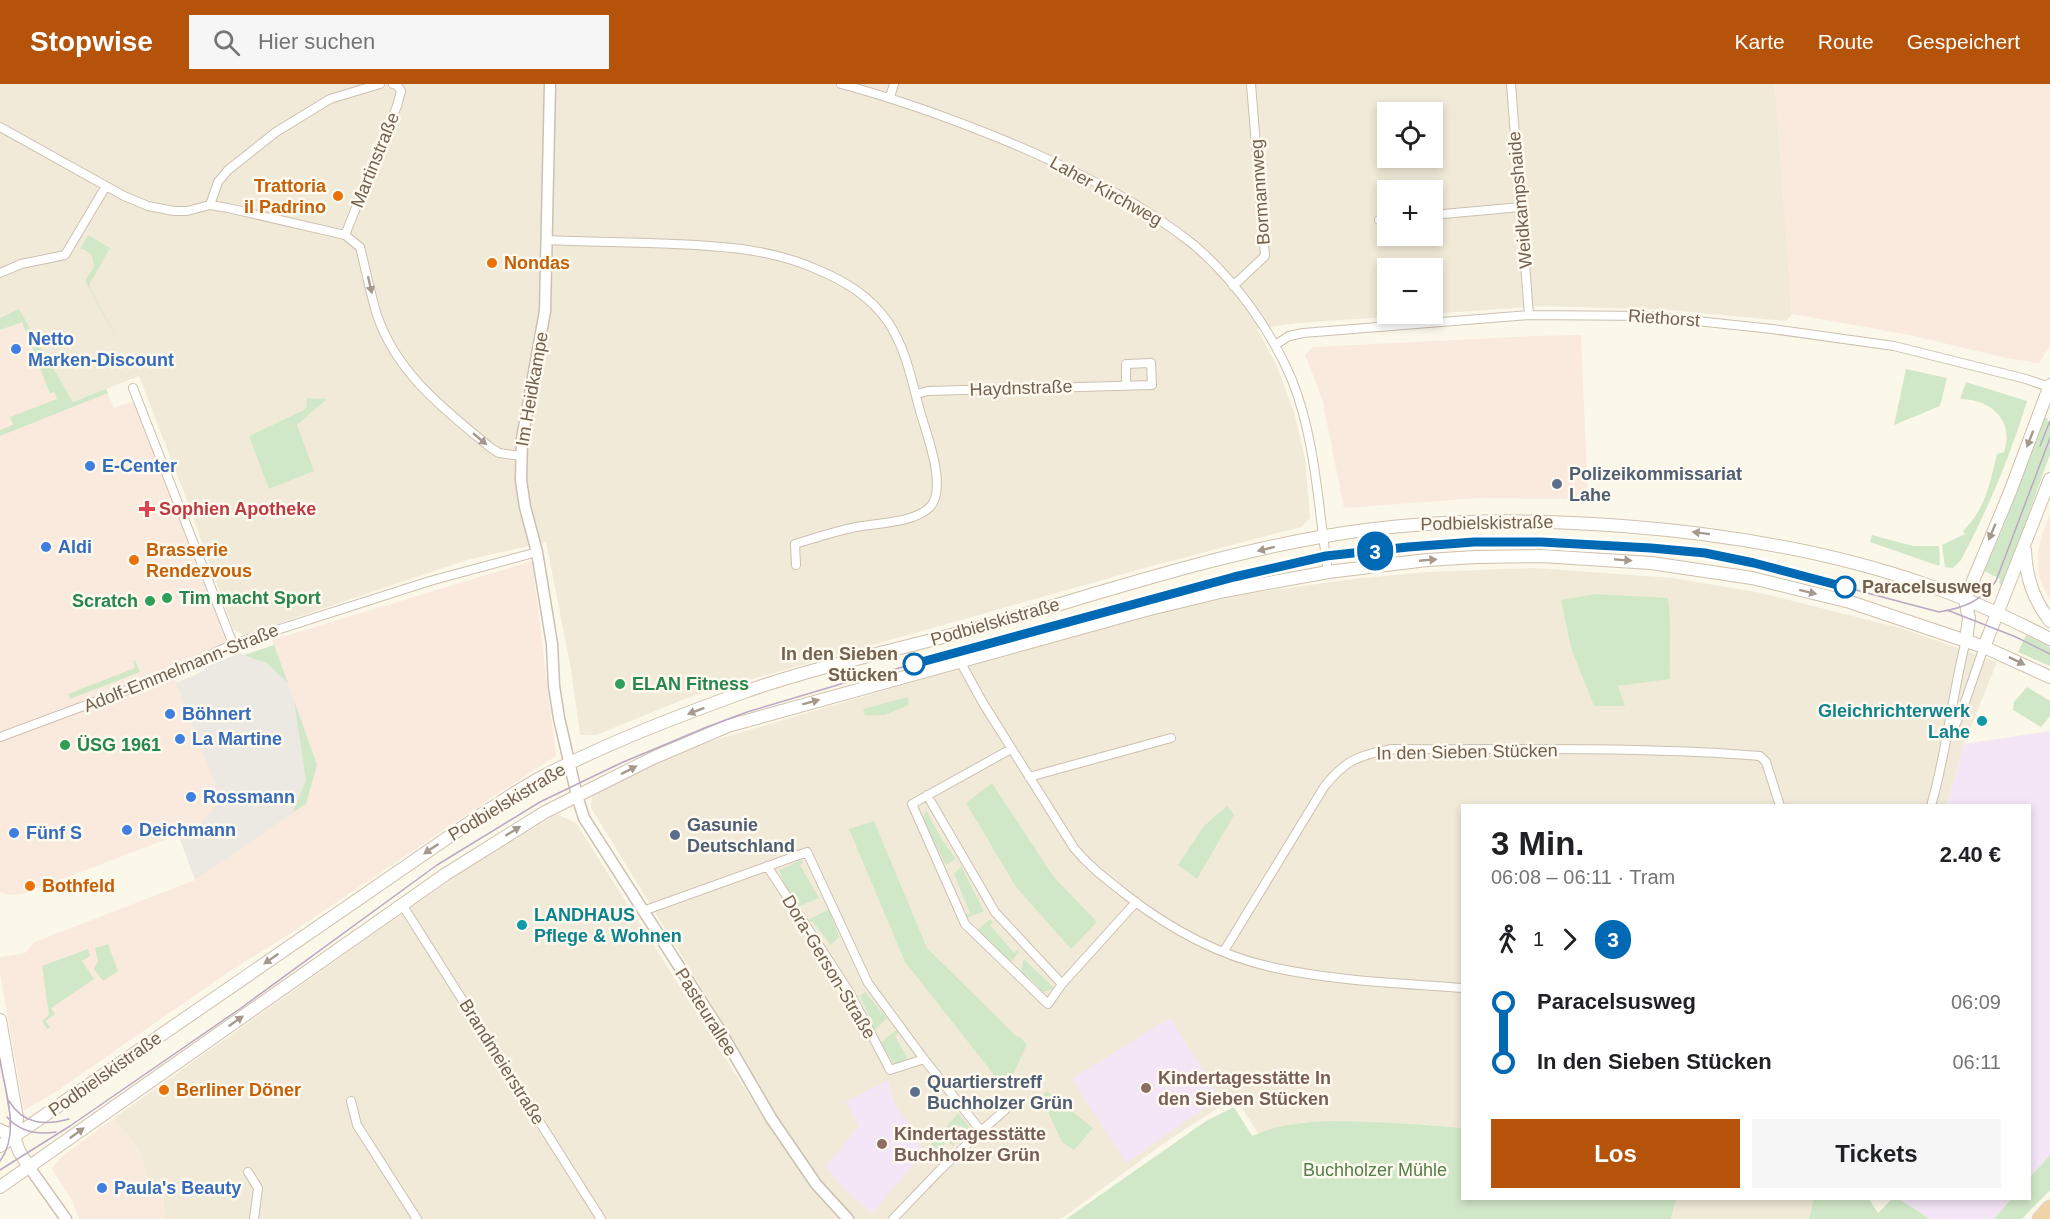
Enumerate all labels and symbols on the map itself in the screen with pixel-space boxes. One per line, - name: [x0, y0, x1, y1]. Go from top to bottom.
- street label: Martinstraße: [347, 109, 403, 211]
- street label: Weidkampshaide: [1504, 131, 1536, 269]
- street label: Bormannweg: [1246, 138, 1274, 246]
- street label: Laher Kirchweg: [1046, 152, 1166, 230]
- place label: Trattoria il Padrino: [244, 176, 327, 217]
- marker: Trattoria il Padrino: [331, 189, 345, 203]
- place label: Nondas: [504, 253, 570, 273]
- marker: Nondas: [485, 256, 499, 270]
- one-way arrow: [366, 276, 375, 295]
- street label: Riethorst: [1627, 306, 1701, 330]
- place label: Netto Marken-Discount: [28, 329, 174, 370]
- street label: Im Heidkampe: [512, 330, 552, 448]
- marker: Netto Marken-Discount: [9, 342, 23, 356]
- street label: Haydnstraße: [969, 376, 1073, 400]
- one-way arrow: [2024, 431, 2034, 449]
- one-way arrow: [472, 433, 488, 446]
- place label: E-Center: [102, 456, 177, 476]
- marker: E-Center: [83, 459, 97, 473]
- place label: Polizeikommissariat Lahe: [1569, 464, 1742, 505]
- marker: Polizeikommissariat Lahe: [1550, 477, 1564, 491]
- place label: Sophien Apotheke: [159, 499, 316, 519]
- marker: Sophien Apotheke: [140, 502, 154, 516]
- street label: Podbielskistraße: [1420, 512, 1554, 534]
- one-way arrow: [1987, 524, 1997, 542]
- one-way arrow: [1692, 529, 1711, 538]
- line badge: 3: [1356, 532, 1394, 570]
- place label: Aldi: [58, 537, 92, 557]
- marker: Aldi: [39, 540, 53, 554]
- place label: Brasserie Rendezvous: [146, 540, 252, 581]
- one-way arrow: [1256, 545, 1275, 554]
- marker: Brasserie Rendezvous: [127, 553, 141, 567]
- one-way arrow: [1418, 555, 1437, 565]
- one-way arrow: [1613, 556, 1632, 565]
- marker: Paracelsusweg: [1834, 576, 1856, 598]
- place label: Paracelsusweg: [1862, 577, 1992, 597]
- one-way arrow: [1799, 587, 1818, 597]
- place label: Tim macht Sport: [179, 588, 321, 608]
- place label: Scratch: [72, 591, 138, 611]
- marker: Tim macht Sport: [160, 591, 174, 605]
- marker: Scratch: [143, 594, 157, 608]
- street label: Podbielskistraße: [928, 594, 1062, 650]
- street label: Adolf-Emmelmann-Straße: [81, 620, 281, 716]
- place label: In den Sieben Stücken: [781, 644, 898, 685]
- marker: In den Sieben Stücken: [903, 653, 925, 675]
- one-way arrow: [2009, 657, 2026, 666]
- place label: ELAN Fitness: [632, 674, 749, 694]
- marker: ELAN Fitness: [613, 677, 627, 691]
- one-way arrow: [802, 697, 821, 707]
- place label: Gleichrichterwerk Lahe: [1818, 701, 1971, 742]
- place label: Böhnert: [182, 704, 251, 724]
- one-way arrow: [687, 706, 705, 716]
- marker: Böhnert: [163, 707, 177, 721]
- marker: Gleichrichterwerk Lahe: [1975, 714, 1989, 728]
- place label: La Martine: [192, 729, 282, 749]
- marker: La Martine: [173, 732, 187, 746]
- place label: ÜSG 1961: [77, 735, 161, 755]
- marker: ÜSG 1961: [58, 738, 72, 752]
- street label: In den Sieben Stücken: [1376, 740, 1558, 764]
- street label: Podbielskistraße: [445, 759, 569, 845]
- one-way arrow: [621, 765, 638, 775]
- place label: Rossmann: [203, 787, 295, 807]
- marker: Rossmann: [184, 790, 198, 804]
- place label: Gasunie Deutschland: [687, 815, 795, 856]
- place label: Deichmann: [139, 820, 236, 840]
- place label: Fünf S: [26, 823, 82, 843]
- marker: Deichmann: [120, 823, 134, 837]
- marker: Fünf S: [7, 826, 21, 840]
- one-way arrow: [505, 826, 521, 837]
- marker: Gasunie Deutschland: [668, 828, 682, 842]
- one-way arrow: [424, 843, 440, 855]
- place label: Bothfeld: [42, 876, 115, 896]
- marker: Bothfeld: [23, 879, 37, 893]
- street label: Dora-Gerson-Straße: [778, 892, 880, 1042]
- place label: LANDHAUS Pflege & Wohnen: [534, 905, 682, 946]
- marker: LANDHAUS Pflege & Wohnen: [515, 918, 529, 932]
- one-way arrow: [263, 953, 279, 965]
- street label: Pasteurallee: [671, 964, 741, 1060]
- street label: Brandmeierstraße: [455, 996, 549, 1128]
- one-way arrow: [227, 1015, 243, 1027]
- street label: Podbielskistraße: [45, 1028, 165, 1120]
- place label: Kindertagesstätte In den Sieben Stücken: [1158, 1068, 1331, 1109]
- place label: Quartierstreff Buchholzer Grün: [927, 1072, 1073, 1113]
- place label: Berliner Döner: [176, 1080, 301, 1100]
- marker: Kindertagesstätte In den Sieben Stücken: [1139, 1081, 1153, 1095]
- marker: Berliner Döner: [157, 1083, 171, 1097]
- marker: Quartierstreff Buchholzer Grün: [908, 1085, 922, 1099]
- place label: Kindertagesstätte Buchholzer Grün: [894, 1124, 1046, 1165]
- one-way arrow: [69, 1128, 84, 1140]
- marker: Kindertagesstätte Buchholzer Grün: [875, 1137, 889, 1151]
- park label: Buchholzer Mühle: [1303, 1160, 1447, 1180]
- place label: Paula's Beauty: [114, 1178, 241, 1198]
- marker: Paula's Beauty: [95, 1181, 109, 1195]

